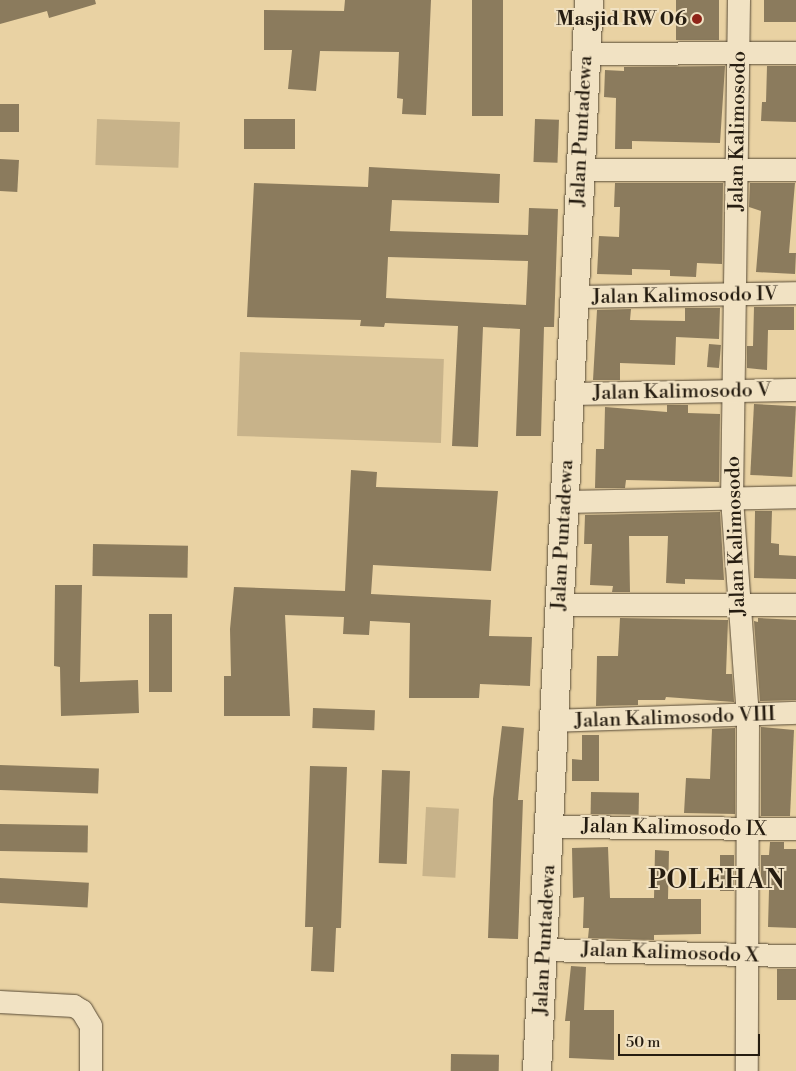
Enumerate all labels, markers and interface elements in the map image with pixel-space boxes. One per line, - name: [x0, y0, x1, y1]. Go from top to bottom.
- place label: Masjid RW 06: [556, 7, 687, 31]
- marker: Masjid RW 06: [691, 13, 703, 25]
- street label: Jalan Kalimosodo: [725, 51, 751, 211]
- street label: Jalan Puntadewa: [566, 55, 598, 207]
- street label: Jalan Kalimosodo IV: [592, 282, 778, 310]
- street label: Jalan Kalimosodo V: [593, 378, 771, 406]
- street label: Jalan Kalimosodo: [721, 456, 751, 616]
- street label: Jalan Puntadewa: [547, 459, 579, 611]
- street label: Jalan Kalimosodo VIII: [574, 702, 776, 734]
- street label: Jalan Kalimosodo IX: [581, 814, 767, 842]
- street label: Jalan Puntadewa: [529, 864, 561, 1016]
- district label: POLEHAN: [647, 866, 787, 896]
- street label: Jalan Kalimosodo X: [581, 938, 759, 968]
- scale bar: [621, 1024, 764, 1056]
- text: 50 m: [626, 1033, 660, 1052]

